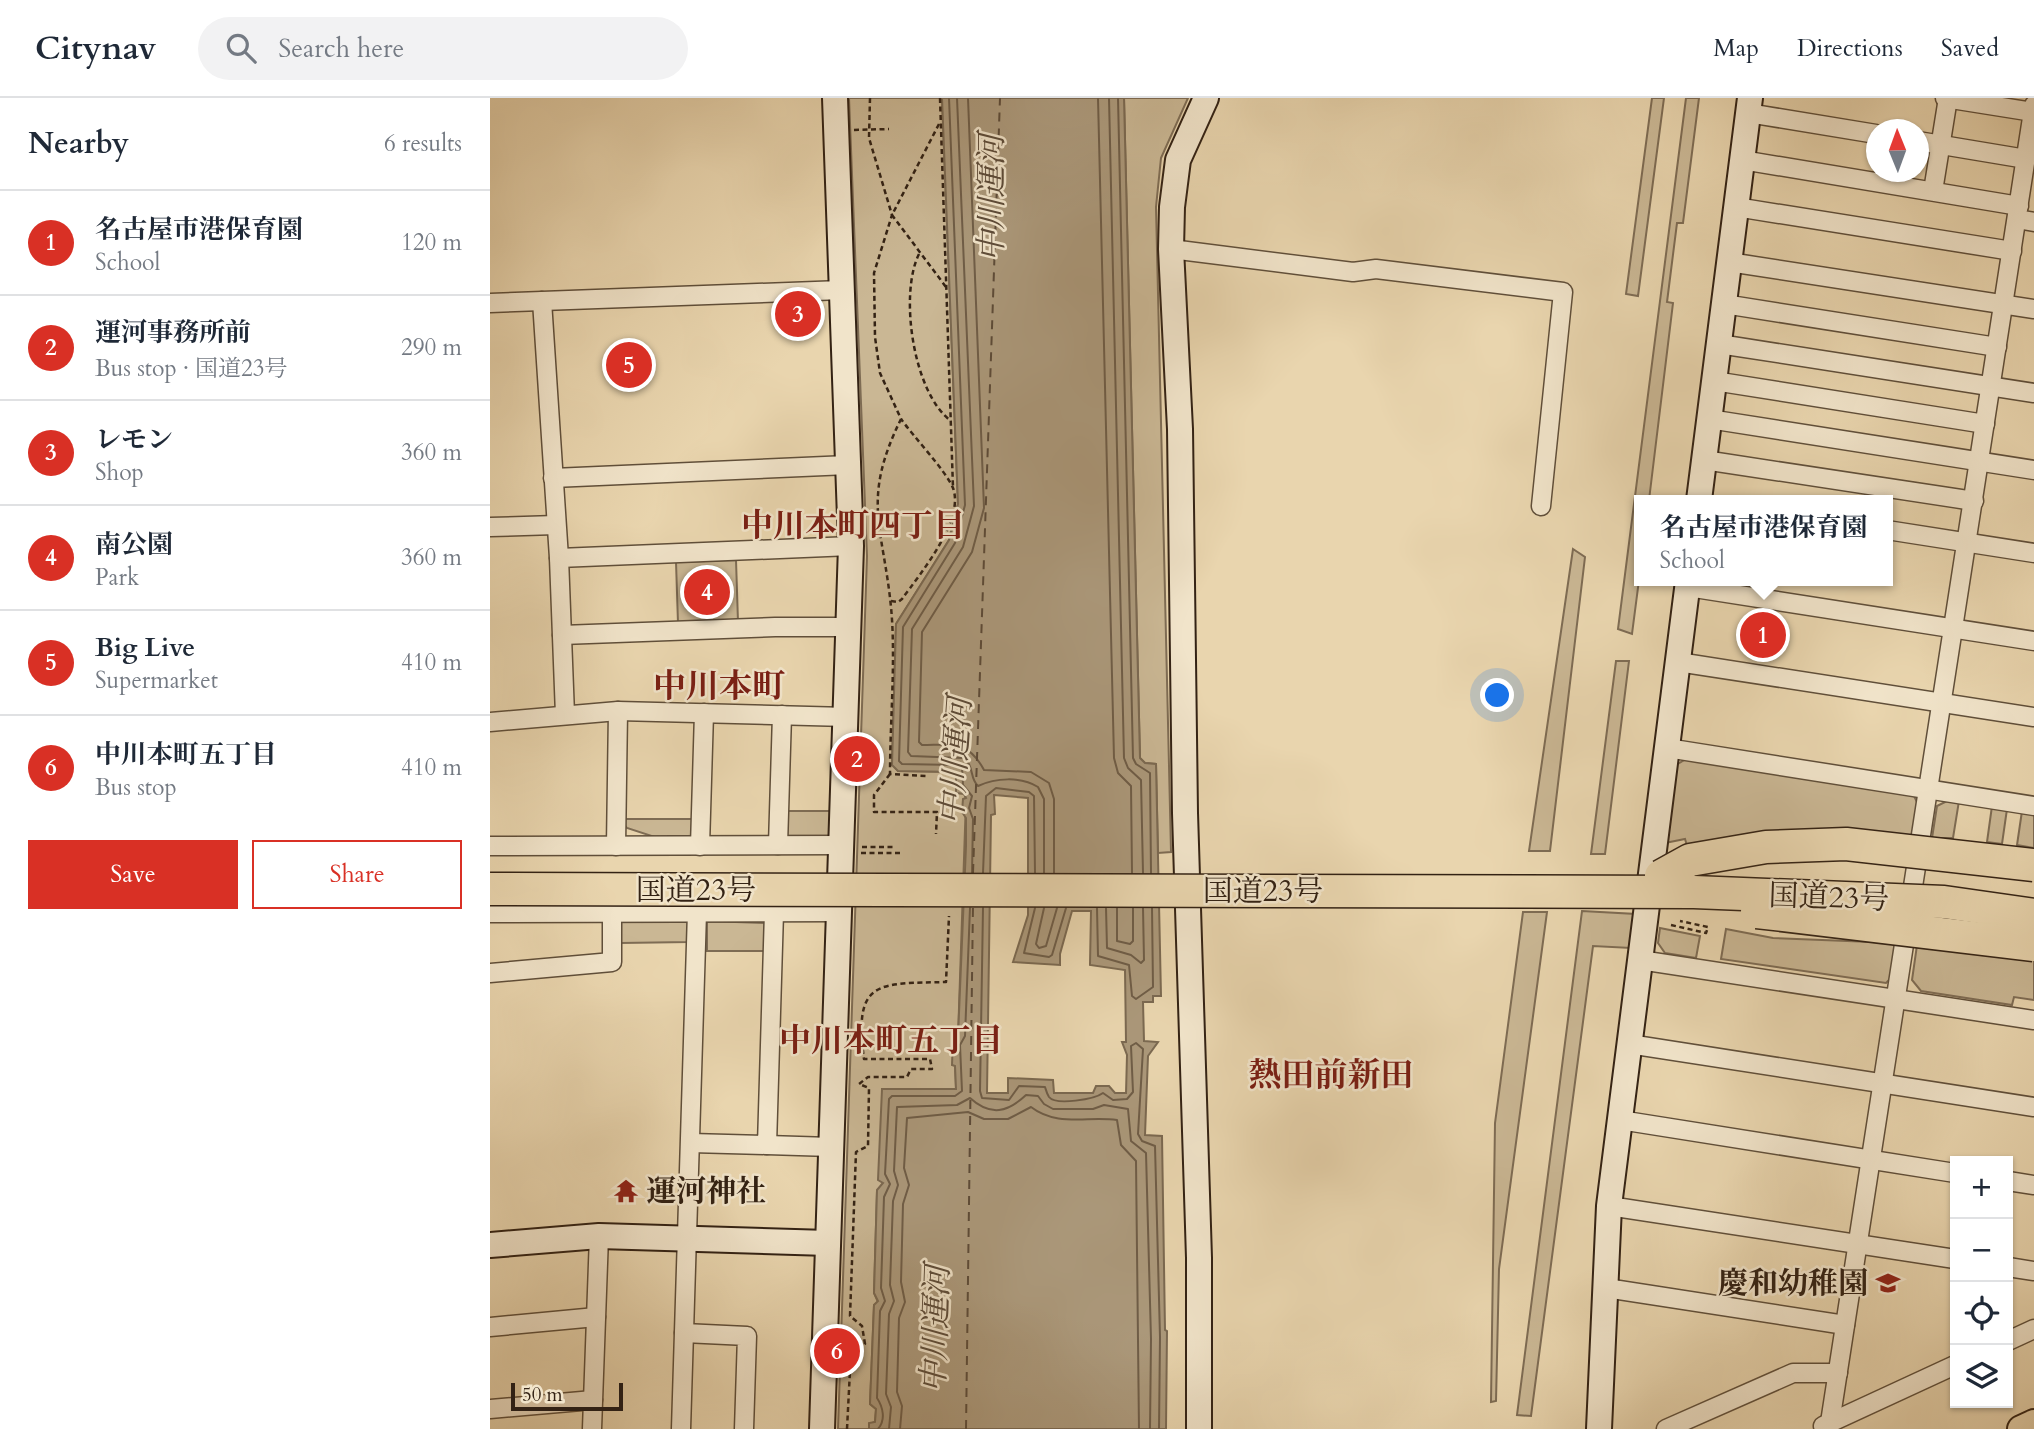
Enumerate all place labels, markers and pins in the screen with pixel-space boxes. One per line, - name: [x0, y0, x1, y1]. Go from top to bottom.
- pin: 3: [775, 288, 821, 340]
- pin: 5: [606, 339, 652, 391]
- pin: 4: [684, 566, 730, 618]
- pin: 1: [1740, 609, 1786, 661]
- pin: 2: [834, 733, 880, 785]
- place label: 運河神社: [646, 1171, 766, 1212]
- temple icon: 運河神社: [612, 1177, 640, 1205]
- place label: 慶和幼稚園: [1718, 1263, 1868, 1304]
- school or university icon: 慶和幼稚園: [1874, 1269, 1902, 1297]
- pin: 6: [814, 1325, 860, 1377]

